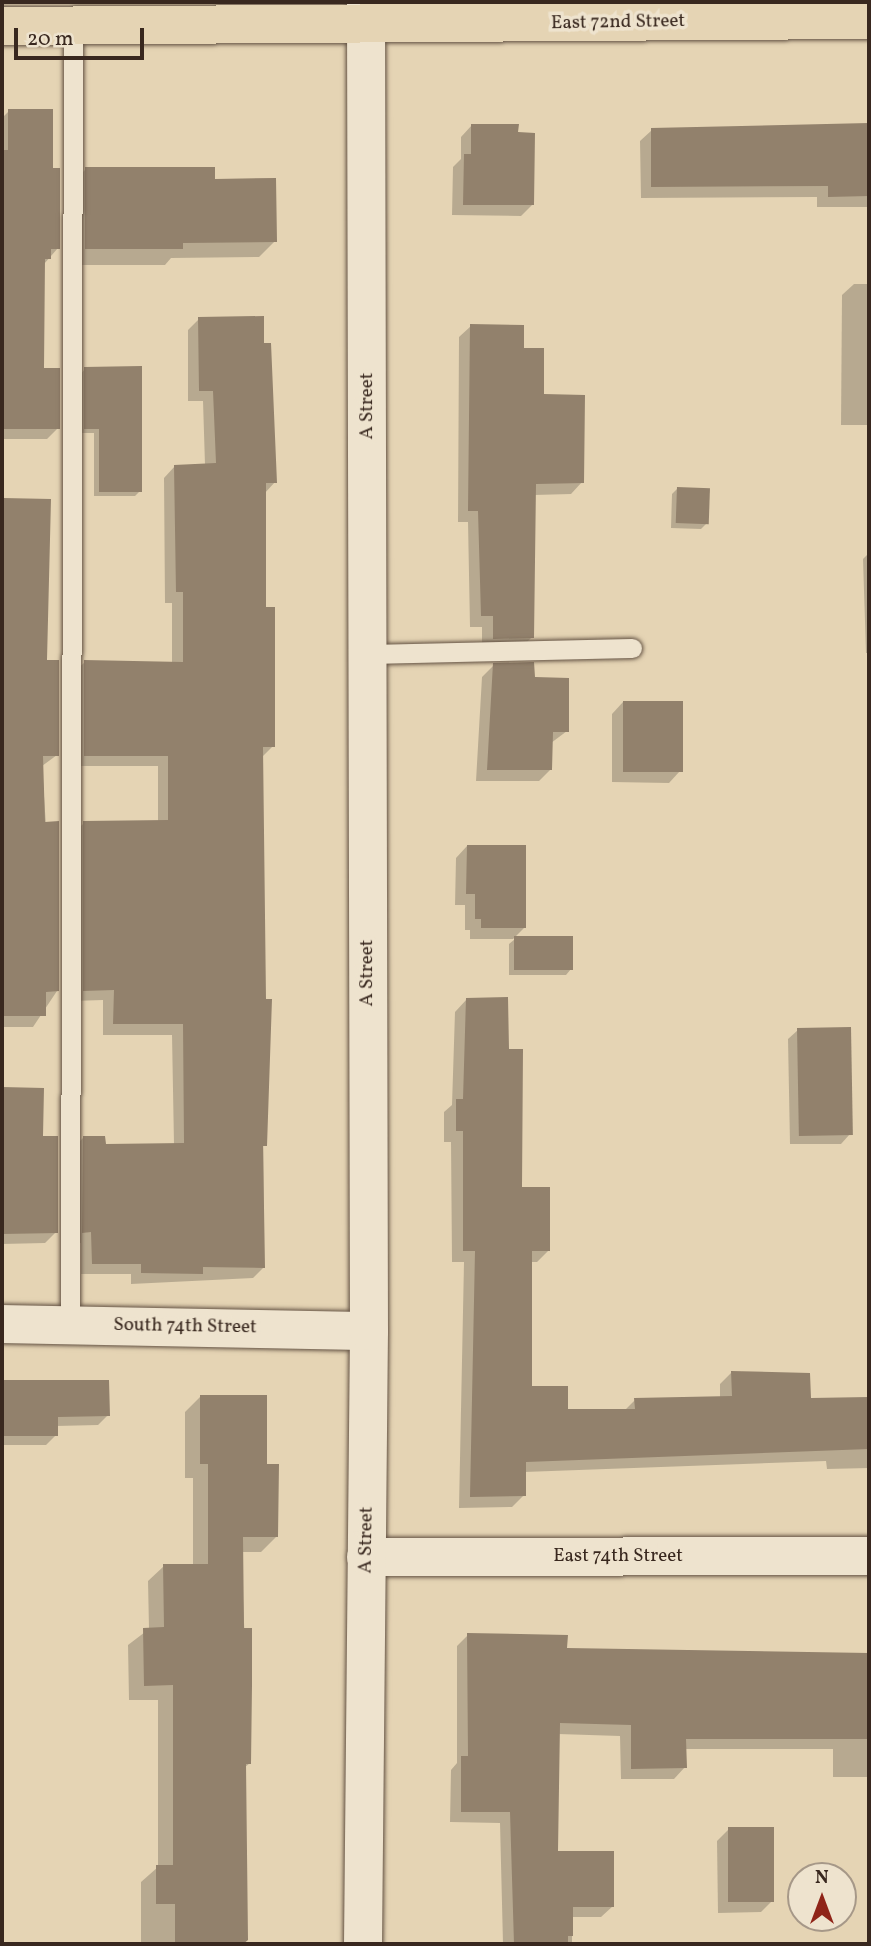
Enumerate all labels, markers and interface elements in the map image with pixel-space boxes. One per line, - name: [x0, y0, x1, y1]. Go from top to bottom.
- street label: East 72nd Street: [551, 10, 685, 36]
- scale bar: [18, 14, 147, 58]
- text: 20 m: [27, 25, 73, 54]
- street label: A Street: [357, 373, 379, 439]
- street label: A Street: [357, 940, 379, 1006]
- street label: South 74th Street: [113, 1314, 257, 1340]
- street label: A Street: [355, 1506, 379, 1574]
- street label: East 74th Street: [553, 1546, 683, 1568]
- north arrow: [787, 1862, 857, 1932]
- text: N: [815, 1865, 829, 1891]

